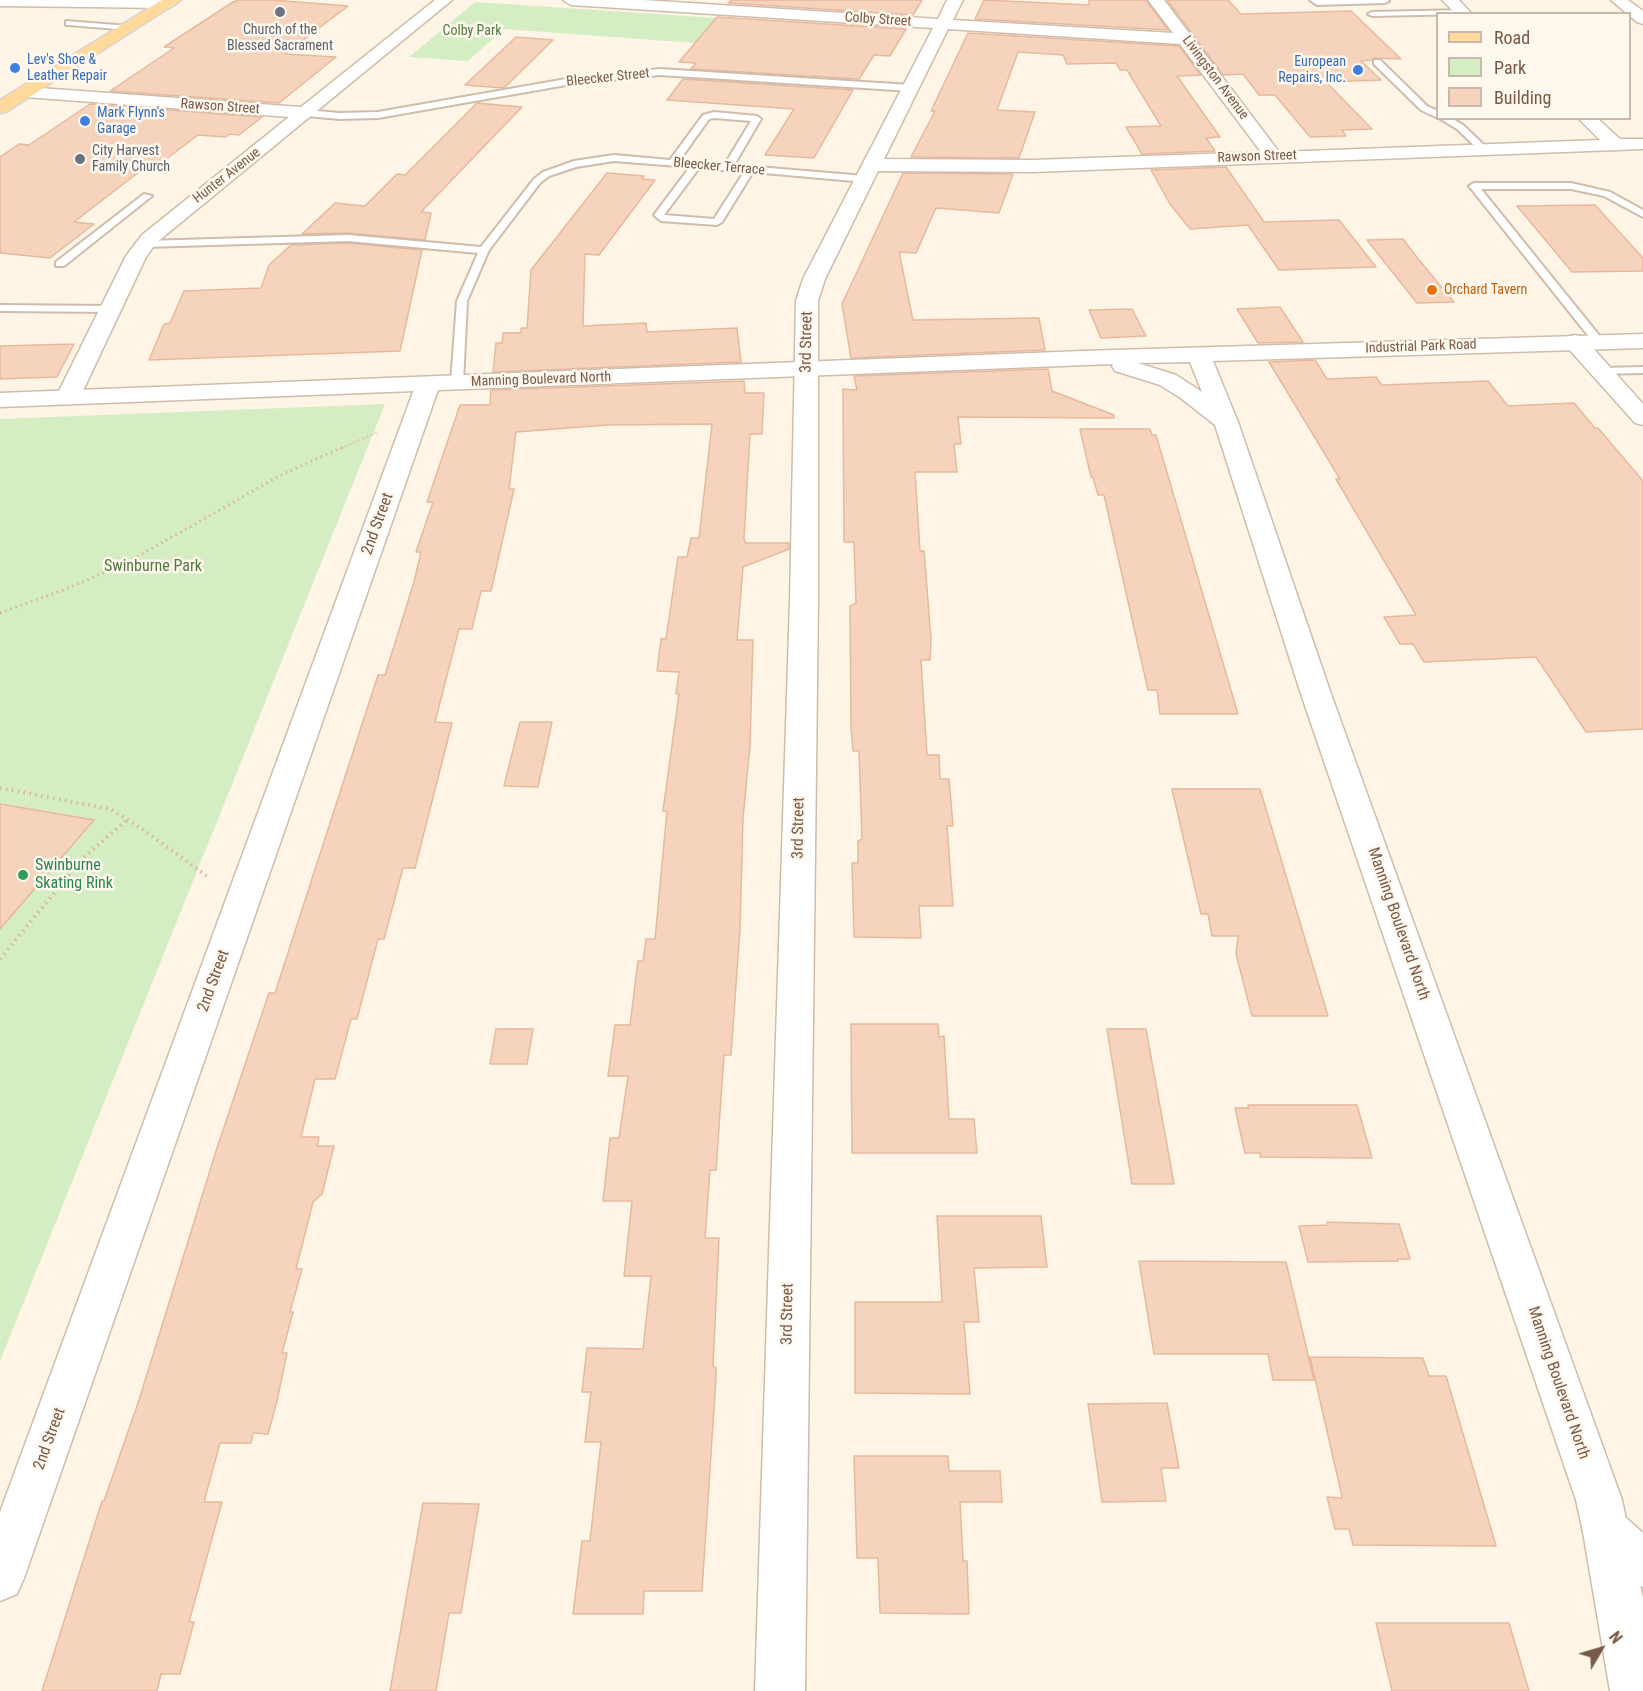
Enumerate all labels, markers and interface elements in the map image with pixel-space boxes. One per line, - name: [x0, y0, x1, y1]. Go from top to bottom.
- marker: Church of the Blessed Sacrament: [273, 5, 287, 19]
- street label: Colby Street: [844, 9, 912, 31]
- legend: [1436, 12, 1631, 120]
- place label: Church of the Blessed Sacrament: [227, 22, 333, 54]
- park label: Colby Park: [442, 23, 502, 39]
- text: Road: [1494, 27, 1530, 48]
- street label: Livingston Avenue: [1178, 33, 1252, 123]
- place label: Lev's Shoe & Leather Repair: [27, 52, 107, 84]
- place label: European Repairs, Inc.: [1278, 54, 1346, 86]
- text: Park: [1494, 57, 1526, 78]
- marker: Lev's Shoe & Leather Repair: [8, 61, 22, 75]
- marker: European Repairs, Inc.: [1351, 63, 1365, 77]
- street label: Bleecker Street: [566, 65, 650, 91]
- text: Building: [1494, 87, 1551, 108]
- street label: Rawson Street: [180, 96, 260, 118]
- place label: Mark Flynn's Garage: [97, 105, 165, 138]
- marker: Mark Flynn's Garage: [78, 114, 92, 128]
- place label: City Harvest Family Church: [92, 143, 170, 176]
- street label: Hunter Avenue: [190, 145, 264, 207]
- street label: Rawson Street: [1217, 147, 1297, 167]
- marker: City Harvest Family Church: [73, 152, 87, 166]
- street label: Bleecker Terrace: [673, 155, 765, 179]
- place label: Orchard Tavern: [1444, 282, 1527, 298]
- marker: Orchard Tavern: [1425, 283, 1439, 297]
- street label: 3rd Street: [797, 311, 817, 373]
- street label: Industrial Park Road: [1365, 337, 1477, 357]
- street label: Manning Boulevard North: [471, 369, 611, 391]
- street label: 2nd Street: [358, 490, 398, 558]
- park label: Swinburne Park: [104, 557, 202, 577]
- street label: 3rd Street: [789, 797, 809, 859]
- street label: Manning Boulevard North: [1363, 845, 1433, 1003]
- place label: Swinburne Skating Rink: [35, 856, 113, 894]
- marker: Swinburne Skating Rink: [16, 868, 30, 882]
- street label: 2nd Street: [194, 947, 234, 1015]
- street label: 3rd Street: [778, 1283, 798, 1345]
- street label: Manning Boulevard North: [1523, 1304, 1593, 1462]
- street label: 2nd Street: [30, 1405, 70, 1473]
- north arrow: [1571, 1619, 1631, 1679]
- text: N: [1605, 1628, 1626, 1647]

